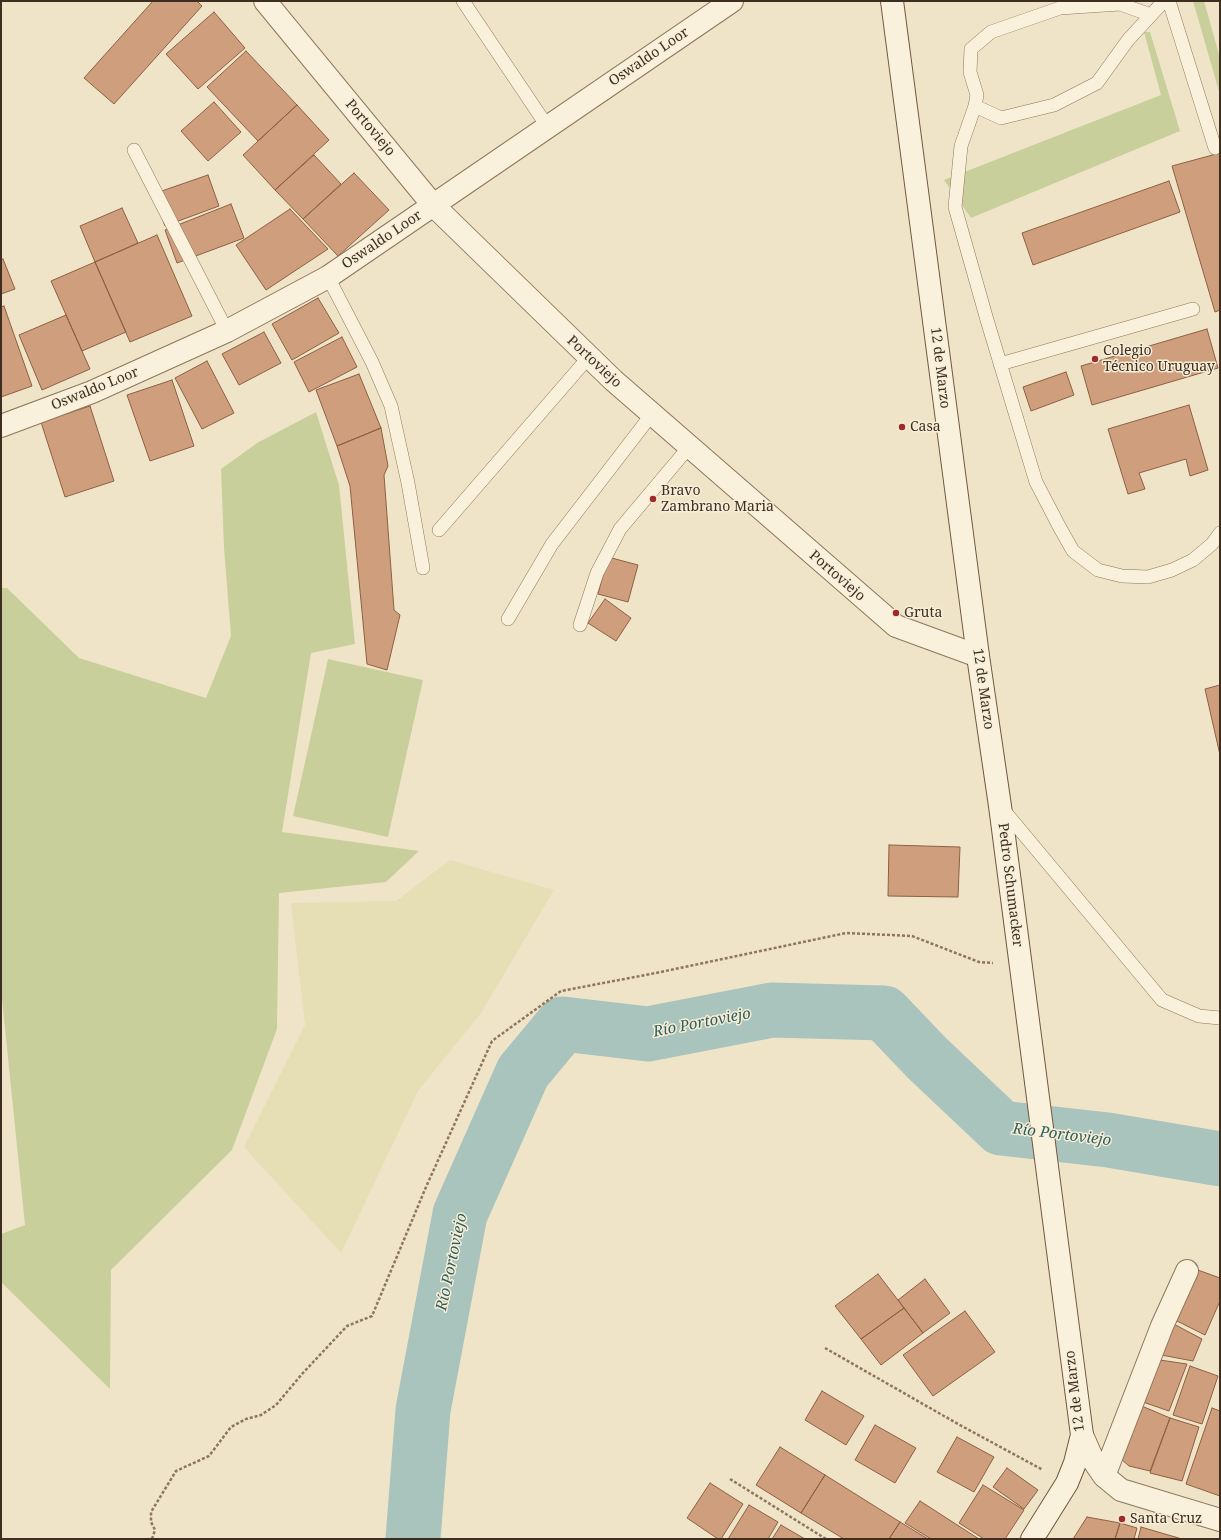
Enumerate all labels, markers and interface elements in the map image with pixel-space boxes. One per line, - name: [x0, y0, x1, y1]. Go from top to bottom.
- street label: Oswaldo Loor: [606, 24, 692, 90]
- street label: Portoviejo: [342, 96, 398, 160]
- street label: Oswaldo Loor: [339, 207, 425, 273]
- street label: 12 de Marzo: [927, 326, 953, 410]
- street label: Portoviejo: [563, 333, 625, 391]
- place label: Colegio Técnico Uruguay: [1103, 343, 1215, 376]
- marker: Colegio Técnico Uruguay: [1090, 354, 1100, 364]
- street label: Oswaldo Loor: [49, 364, 141, 414]
- place label: Casa: [910, 419, 941, 435]
- marker: Casa: [897, 422, 907, 432]
- place label: Bravo Zambrano Maria: [661, 483, 774, 516]
- marker: Bravo Zambrano Maria: [648, 494, 658, 504]
- street label: Portoviejo: [806, 547, 868, 605]
- place label: Gruta: [904, 605, 942, 621]
- marker: Gruta: [891, 608, 901, 618]
- street label: 12 de Marzo: [969, 647, 997, 731]
- street label: Pedro Schumacker: [994, 822, 1026, 948]
- water label: Río Portoviejo: [652, 1005, 752, 1041]
- water label: Río Portoviejo: [1012, 1120, 1112, 1150]
- water label: Río Portoviejo: [433, 1212, 471, 1312]
- street label: 12 de Marzo: [1062, 1349, 1088, 1433]
- place label: Santa Cruz: [1130, 1511, 1202, 1527]
- marker: Santa Cruz: [1117, 1514, 1127, 1524]

